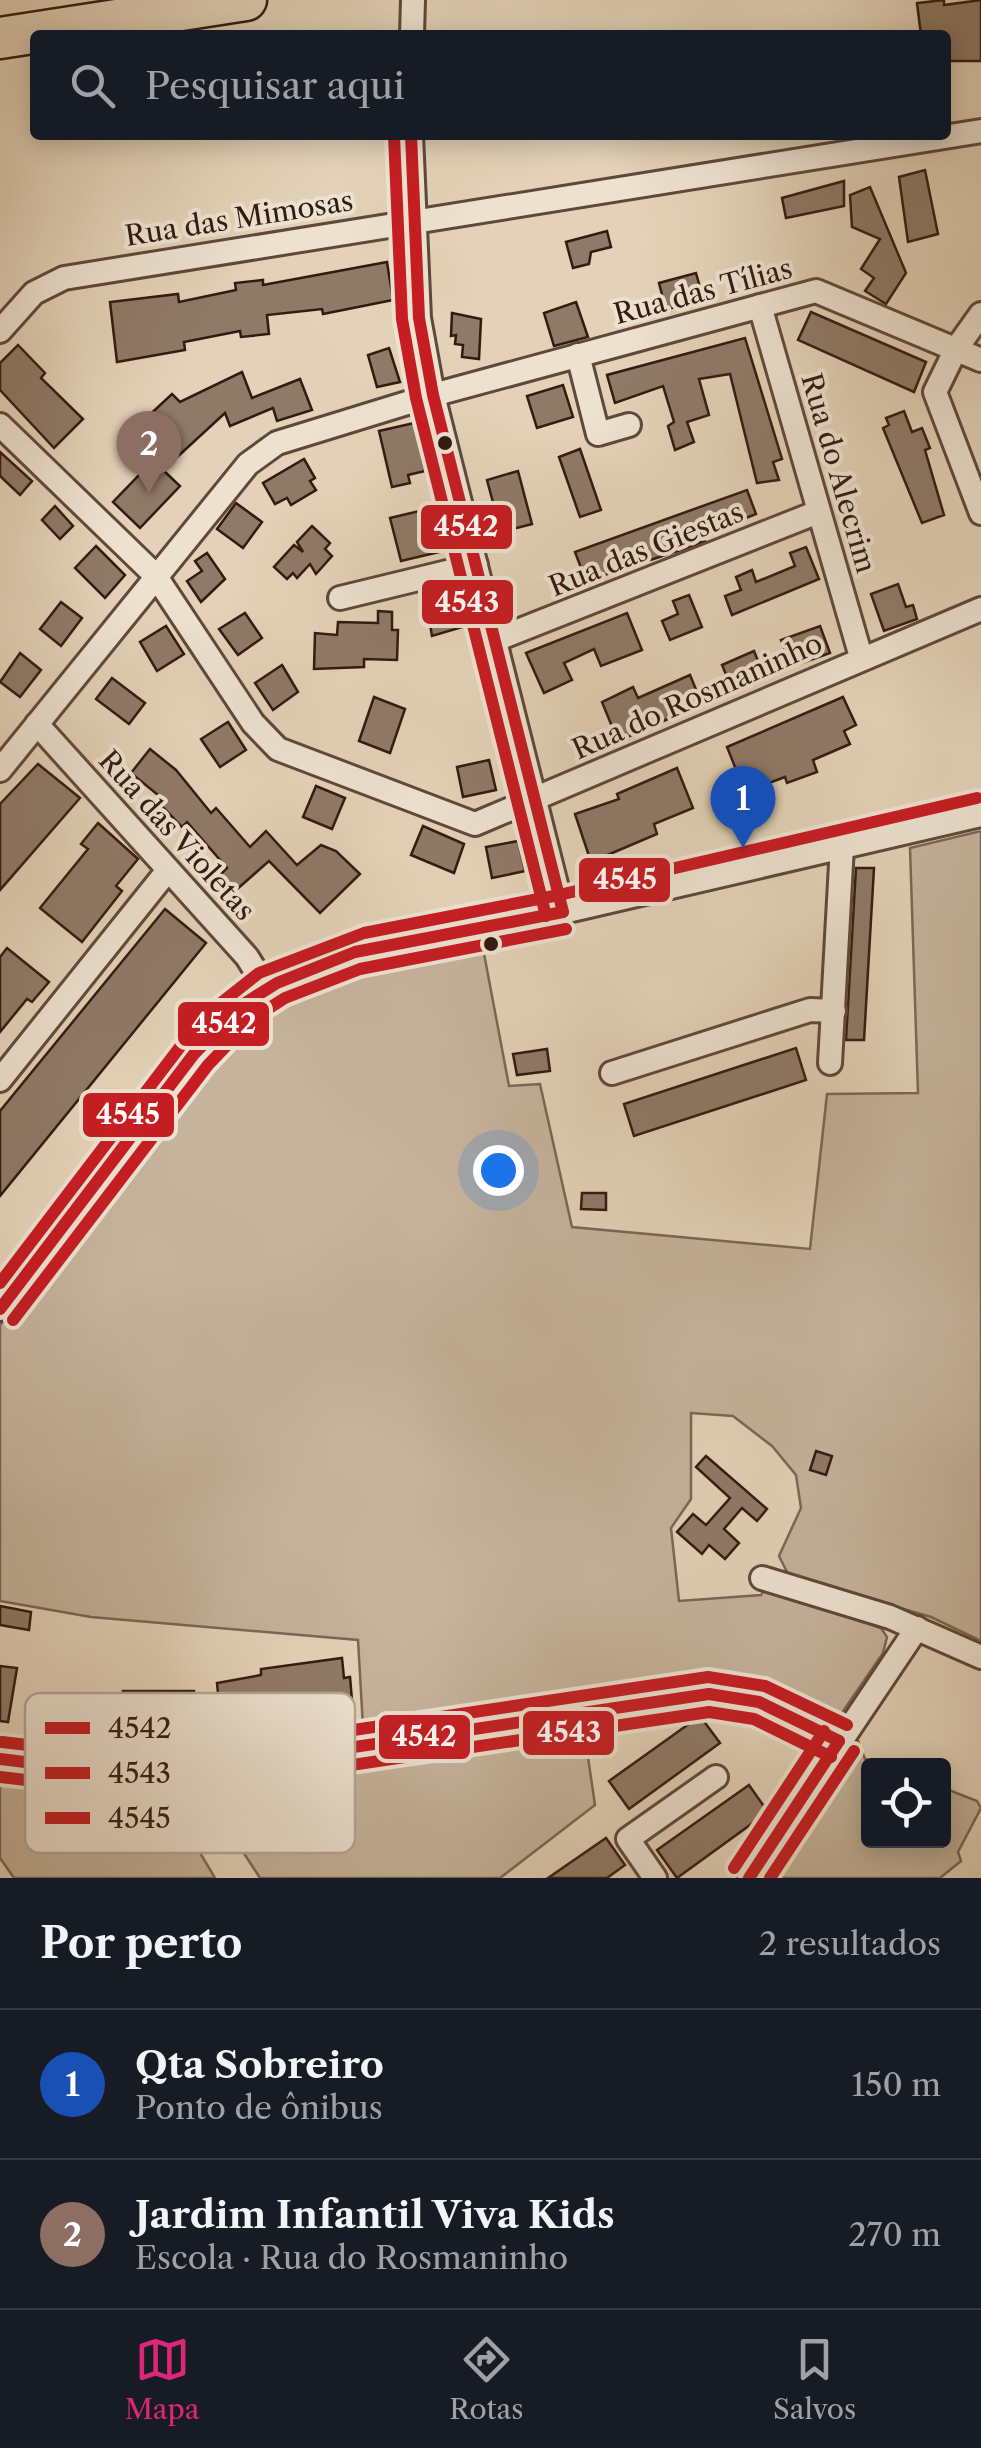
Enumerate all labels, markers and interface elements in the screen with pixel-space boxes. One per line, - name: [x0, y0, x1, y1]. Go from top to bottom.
- search box: [30, 30, 951, 140]
- icon: search: [65, 58, 120, 113]
- text: Pesquisar aqui: [145, 62, 405, 109]
- street label: Rua das Mimosas: [123, 183, 355, 253]
- street label: Rua das Tílias: [610, 251, 796, 331]
- street label: Rua do Alecrim: [794, 369, 884, 577]
- pin: 2: [116, 410, 182, 493]
- unlabelled marker: [435, 433, 455, 453]
- street label: Rua das Giestas: [544, 495, 748, 603]
- line badge: 4542: [419, 503, 514, 551]
- text: 4542: [433, 509, 499, 543]
- line badge: 4543: [420, 578, 515, 626]
- text: 4543: [435, 585, 499, 619]
- street label: Rua do Rosmaninho: [567, 626, 827, 766]
- street label: Rua das Violetas: [92, 743, 262, 927]
- pin: 1: [710, 766, 776, 848]
- line badge: 4545: [577, 856, 672, 904]
- text: 4545: [593, 862, 657, 896]
- unlabelled marker: [481, 934, 501, 954]
- line badge: 4542: [176, 1000, 271, 1048]
- text: 4542: [191, 1006, 257, 1040]
- line badge: 4545: [81, 1091, 176, 1139]
- text: 4545: [96, 1097, 160, 1131]
- your location: [473, 1145, 524, 1196]
- legend: [25, 1693, 355, 1853]
- line badge: 4543: [521, 1709, 616, 1757]
- text: 4542: [108, 1711, 172, 1745]
- line badge: 4542: [377, 1713, 472, 1761]
- text: 4543: [537, 1715, 601, 1749]
- text: 4542: [391, 1719, 457, 1753]
- text: 4543: [108, 1756, 171, 1790]
- map controls: [861, 1758, 951, 1848]
- button: locate: [861, 1758, 951, 1848]
- text: 4545: [108, 1801, 171, 1835]
- text: Por perto: [40, 1917, 243, 1969]
- text: 2 resultados: [759, 1924, 941, 1963]
- text: Qta Sobreiro: [135, 2041, 384, 2088]
- text: 1: [65, 2065, 80, 2104]
- text: 150 m: [852, 2065, 941, 2104]
- text: Ponto de ônibus: [135, 2088, 383, 2127]
- text: Jardim Infantil Viva Kids: [135, 2191, 615, 2238]
- text: 2: [63, 2215, 82, 2254]
- text: 270 m: [848, 2215, 941, 2254]
- text: Escola · Rua do Rosmaninho: [135, 2238, 568, 2277]
- tab: Mapa: [125, 2332, 200, 2426]
- tab: Rotas: [449, 2332, 523, 2426]
- tab: Salvos: [773, 2332, 856, 2426]

